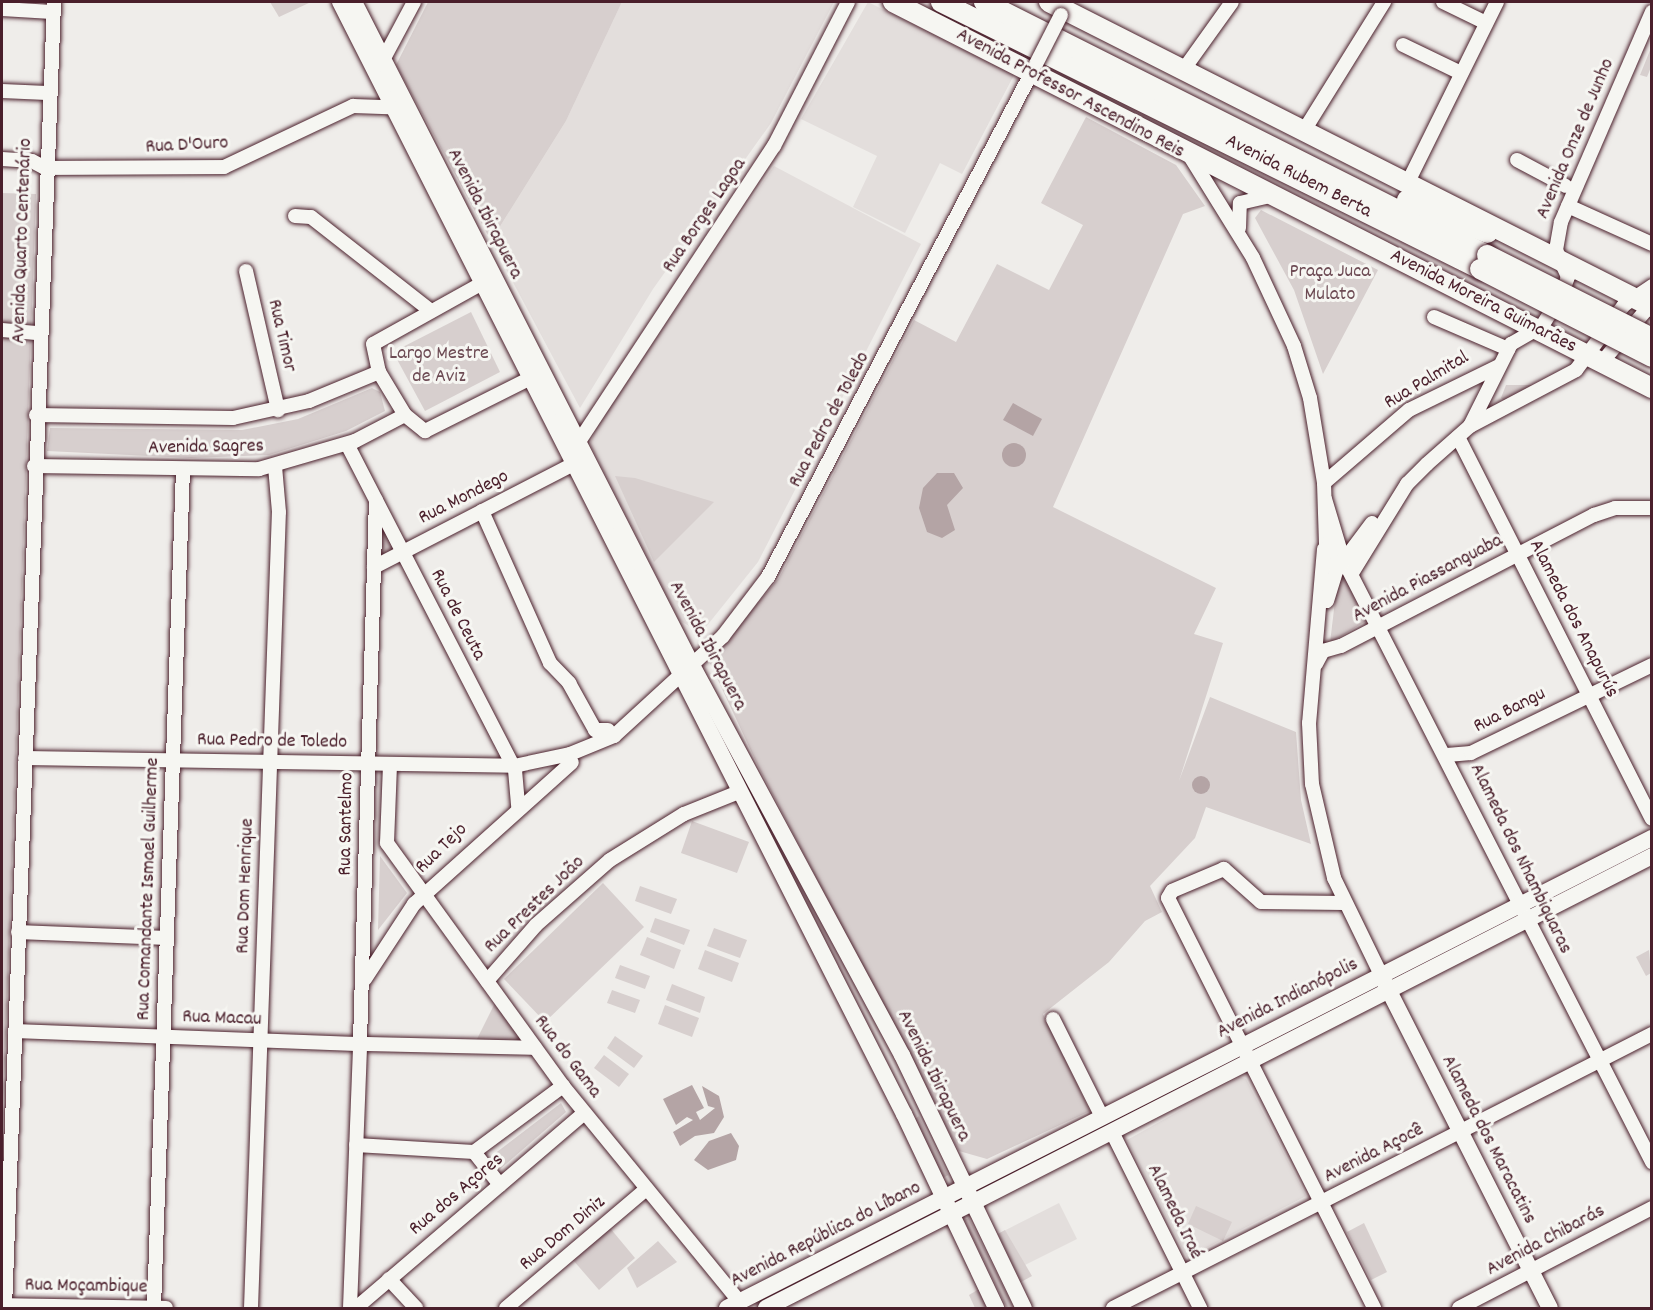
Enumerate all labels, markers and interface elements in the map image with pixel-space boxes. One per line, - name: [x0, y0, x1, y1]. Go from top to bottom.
- street label: Avenida Professor Ascendino Reis: [952, 24, 1188, 164]
- street label: Avenida Onze de Junho: [1531, 55, 1621, 223]
- street label: Avenida Rubem Berta: [1221, 130, 1375, 224]
- street label: Rua D'Ouro: [145, 132, 229, 160]
- street label: Avenida Quarto Centenário: [7, 138, 39, 344]
- street label: Avenida Ibirapuera: [441, 145, 527, 283]
- street label: Rua Borges Lagoa: [658, 154, 752, 278]
- street label: Avenida Moreira Guimarães: [1386, 244, 1580, 360]
- park label: Praça Juca Mulato: [1289, 261, 1371, 308]
- street label: Rua Timor: [261, 297, 301, 375]
- park label: Largo Mestre de Aviz: [389, 343, 489, 390]
- street label: Rua Palmital: [1380, 346, 1474, 416]
- street label: Rua Pedro de Toledo: [784, 348, 876, 492]
- street label: Avenida Sagres: [148, 435, 264, 461]
- street label: Rua Mondego: [415, 465, 513, 531]
- street label: Avenida Piassanguaba: [1349, 529, 1507, 629]
- street label: Alameda dos Anapurús: [1523, 536, 1623, 702]
- street label: Rua de Ceuta: [424, 565, 490, 665]
- street label: Avenida Ibirapuera: [663, 577, 751, 715]
- street label: Rua Bangu: [1470, 683, 1550, 739]
- street label: Rua Pedro de Toledo: [197, 729, 347, 755]
- street label: Rua Comandante Ismael Guilherme: [132, 757, 166, 1021]
- street label: Alameda dos Nhambiquaras: [1463, 760, 1577, 958]
- street label: Rua Santelmo: [334, 772, 360, 876]
- street label: Rua Dom Henrique: [232, 818, 260, 954]
- street label: Rua Tejo: [411, 818, 473, 880]
- street label: Rua Prestes João: [480, 851, 590, 959]
- street label: Avenida Indianópolis: [1213, 953, 1363, 1045]
- street label: Rua Macau: [182, 1006, 262, 1032]
- street label: Avenida Ibirapuera: [891, 1006, 975, 1146]
- street label: Rua do Gama: [528, 1011, 606, 1103]
- street label: Alameda dos Maracatins: [1435, 1052, 1541, 1228]
- street label: Avenida Açocê: [1320, 1119, 1428, 1189]
- street label: Rua dos Açores: [405, 1148, 509, 1242]
- street label: Alameda Iraé: [1141, 1161, 1207, 1263]
- street label: Avenida República do Líbano: [727, 1176, 925, 1294]
- street label: Rua Dom Diniz: [515, 1191, 611, 1277]
- street label: Avenida Chibarás: [1483, 1200, 1609, 1282]
- street label: Rua Moçambique: [24, 1274, 148, 1300]

